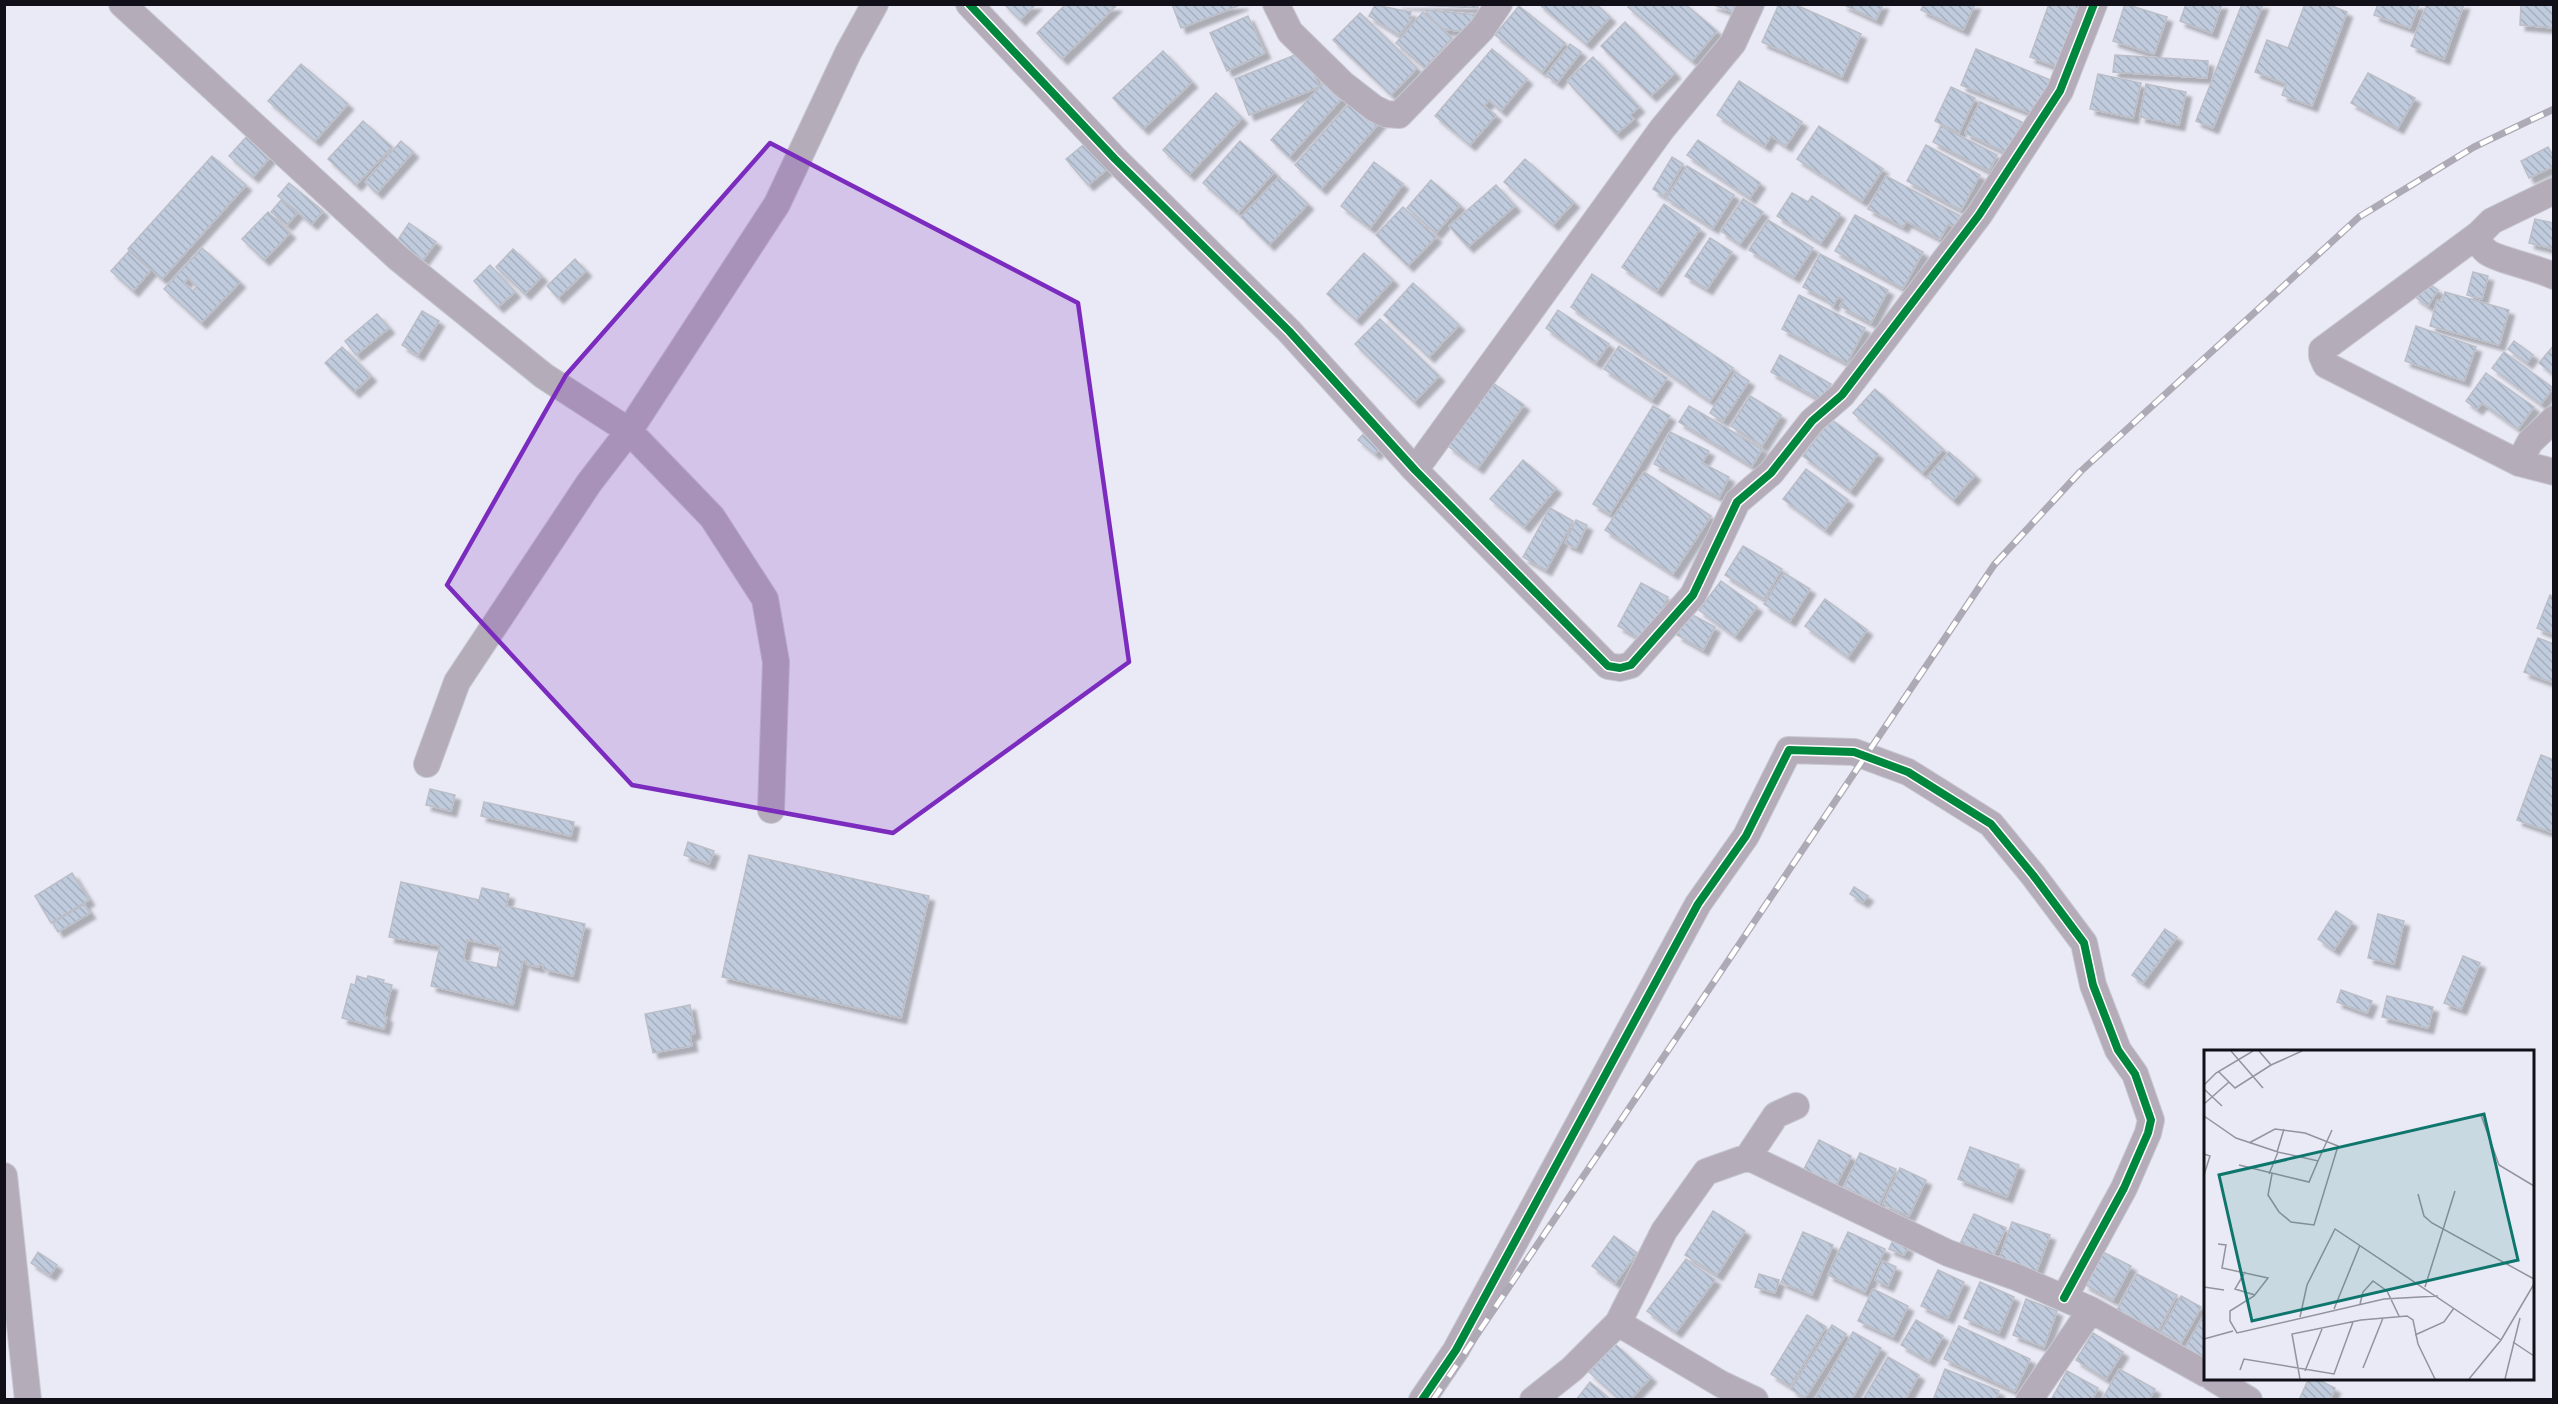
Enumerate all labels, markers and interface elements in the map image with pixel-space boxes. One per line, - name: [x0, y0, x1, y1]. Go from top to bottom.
- inset map: [2204, 1050, 2534, 1380]

